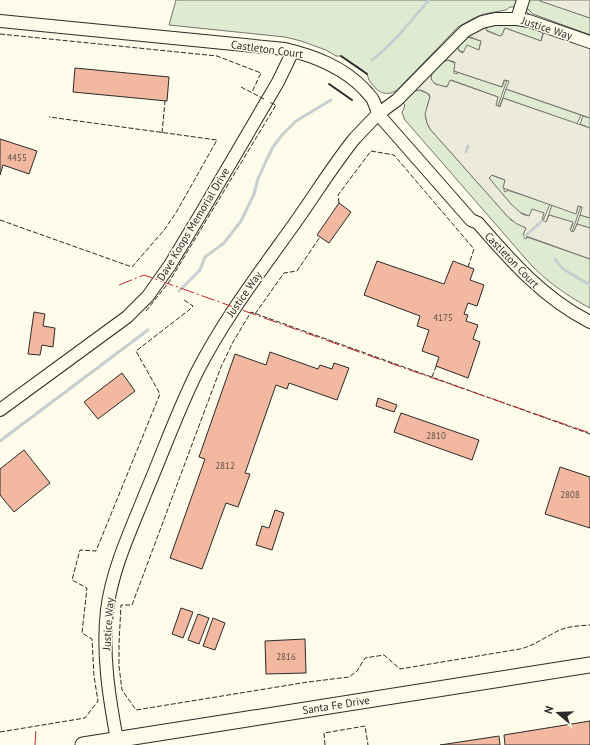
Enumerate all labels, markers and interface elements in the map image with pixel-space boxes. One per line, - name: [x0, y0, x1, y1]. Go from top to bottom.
- street label: Justice Way: [519, 13, 575, 43]
- street label: Castleton Court: [230, 37, 304, 61]
- house number: 4455: [7, 152, 27, 163]
- street label: Dave Koops Memorial Drive: [154, 164, 233, 283]
- street label: Castleton Court: [482, 229, 542, 291]
- street label: Justice Way: [223, 268, 265, 320]
- house number: 4175: [433, 312, 453, 323]
- house number: 2810: [426, 430, 446, 441]
- house number: 2812: [215, 460, 235, 471]
- house number: 2808: [560, 489, 580, 500]
- street label: Justice Way: [99, 596, 117, 652]
- house number: 2816: [276, 651, 296, 662]
- street label: Santa Fe Drive: [301, 693, 371, 717]
- north arrow: [538, 693, 578, 733]
- text: N: [541, 704, 556, 715]

